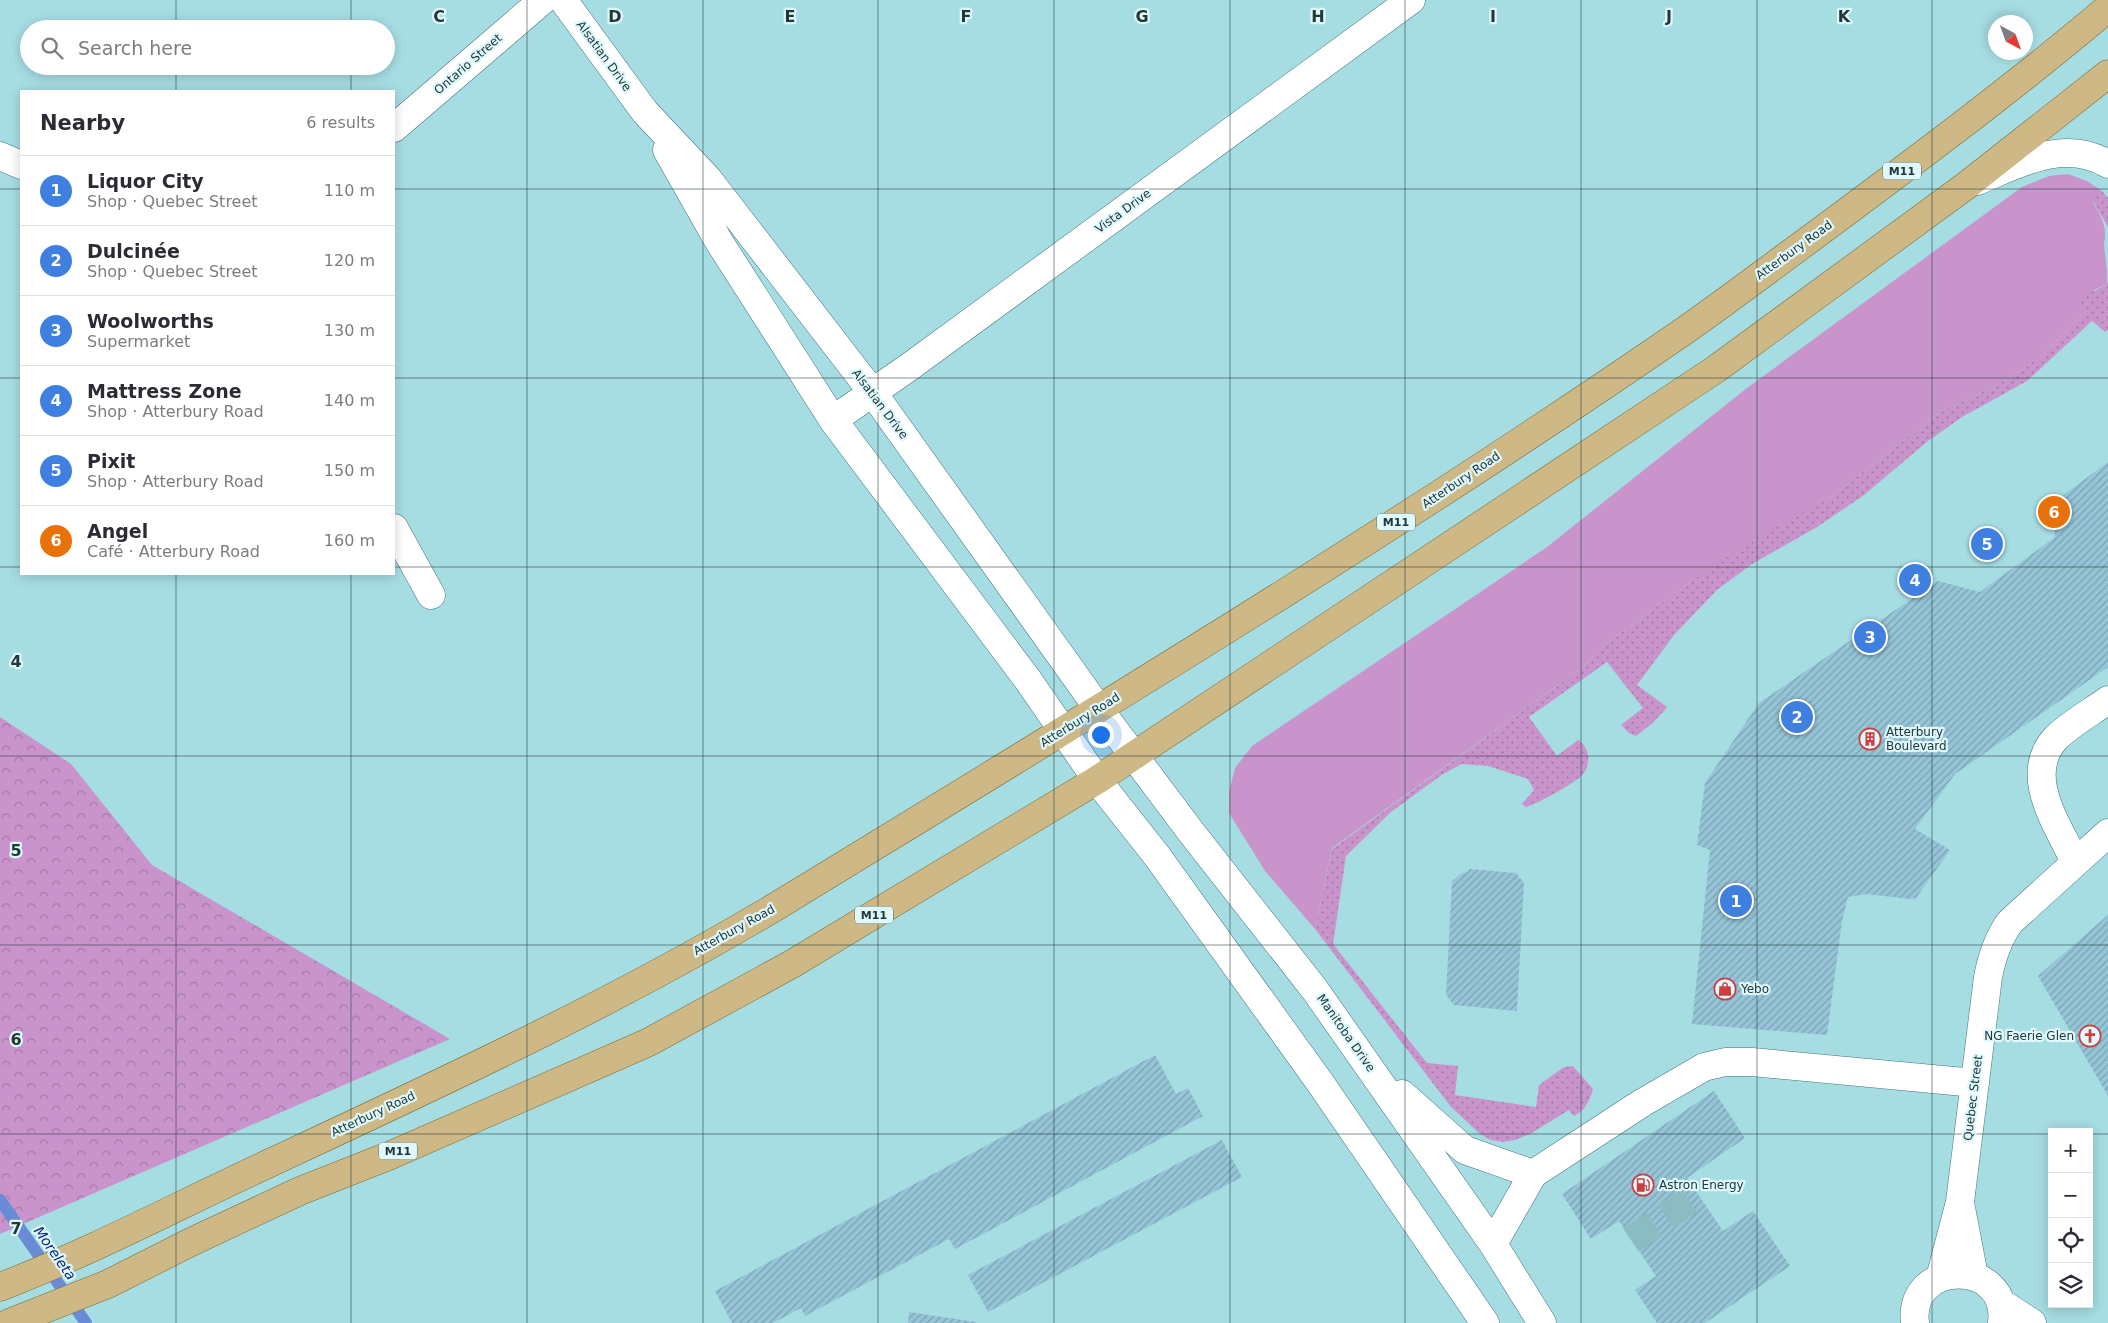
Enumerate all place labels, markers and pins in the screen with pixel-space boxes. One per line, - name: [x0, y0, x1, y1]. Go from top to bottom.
- pin: 6: [2038, 493, 2070, 531]
- pin: 5: [1971, 525, 2003, 563]
- pin: 4: [1899, 561, 1931, 599]
- pin: 3: [1854, 618, 1886, 656]
- pin: 2: [1781, 698, 1813, 736]
- place label: Atterbury Boulevard: [1886, 725, 1947, 753]
- building icon: Atterbury Boulevard: [1858, 727, 1882, 751]
- pin: 1: [1720, 882, 1752, 920]
- shop icon: Yebo: [1713, 977, 1737, 1001]
- place label: Yebo: [1740, 982, 1769, 996]
- church icon: NG Faerie Glen: [2078, 1024, 2102, 1048]
- place label: NG Faerie Glen: [1984, 1029, 2074, 1043]
- fuel station icon: Astron Energy: [1631, 1173, 1655, 1197]
- place label: Astron Energy: [1659, 1178, 1744, 1192]

